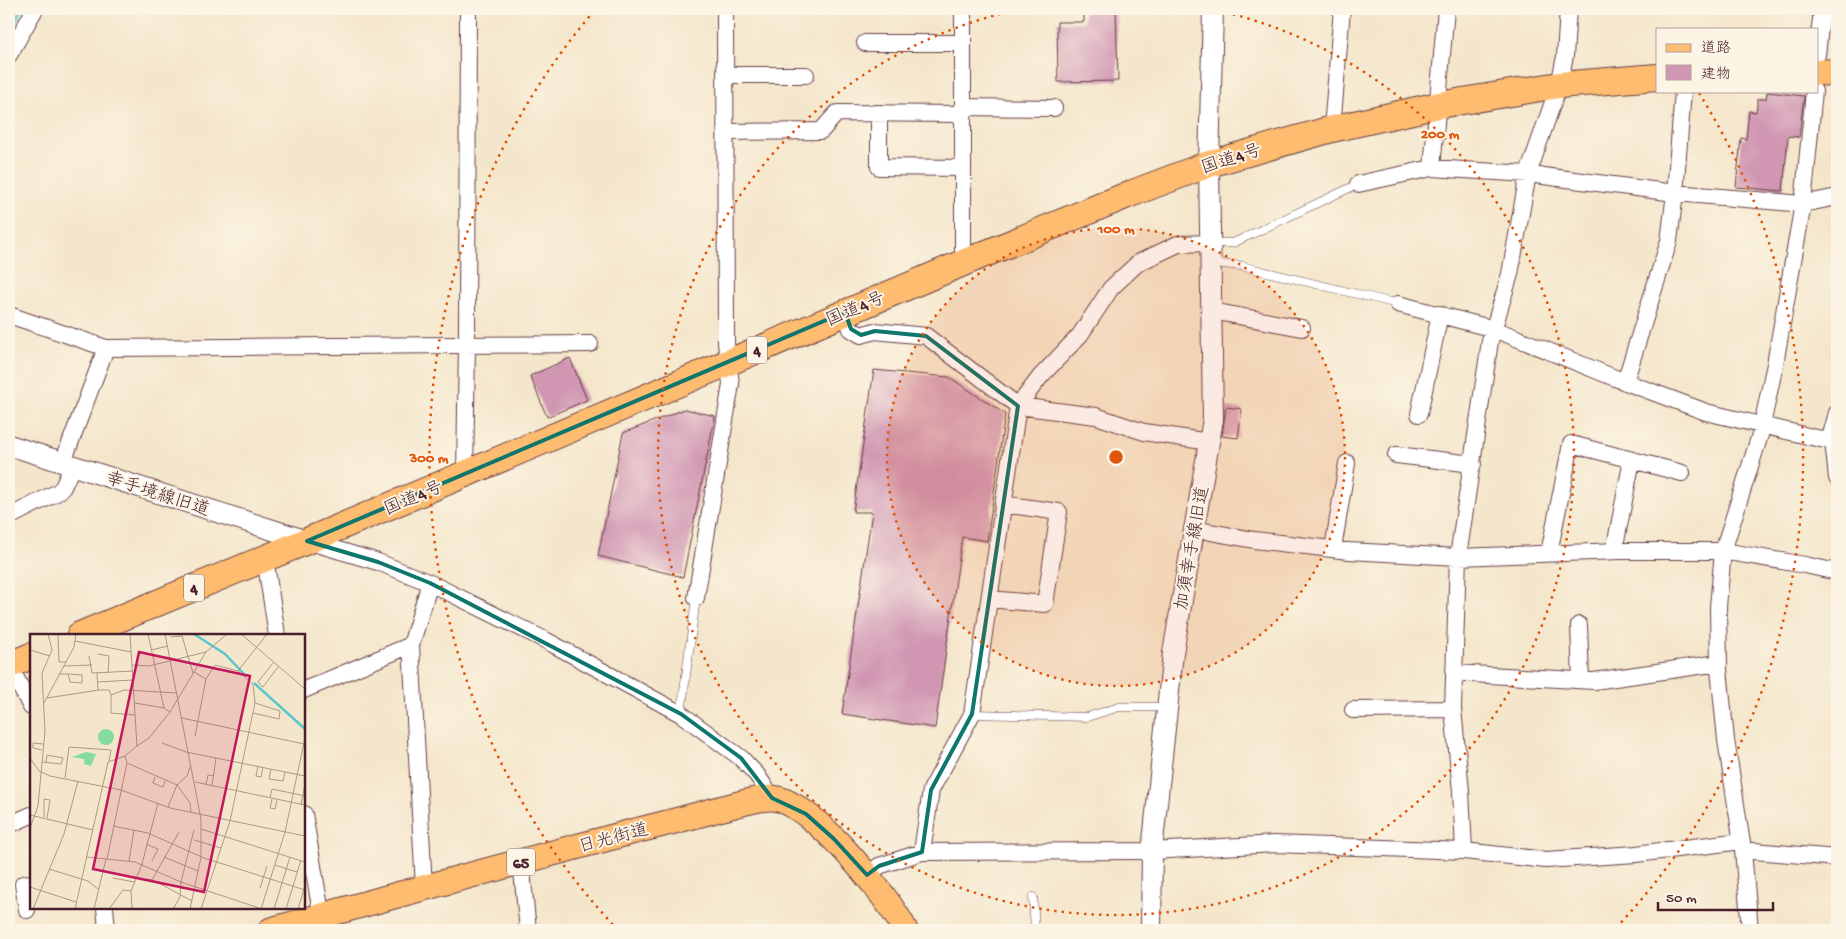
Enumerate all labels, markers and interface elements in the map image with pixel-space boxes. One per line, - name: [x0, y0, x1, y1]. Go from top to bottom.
- legend: [1656, 28, 1818, 92]
- text: 道路: [1701, 40, 1731, 58]
- text: 建物: [1701, 66, 1731, 84]
- text: 200 m: [1421, 126, 1460, 144]
- street label: 国道4号: [1198, 140, 1265, 180]
- text: 100 m: [1096, 221, 1135, 239]
- street label: 国道4号: [823, 287, 889, 332]
- road number: 4: [747, 336, 767, 364]
- centre of rings: [1107, 448, 1125, 466]
- text: 300 m: [408, 450, 449, 468]
- street label: 幸手境線旧道: [103, 468, 212, 522]
- street label: 国道4号: [381, 476, 447, 521]
- street label: 加須幸手線旧道: [1171, 484, 1215, 612]
- road number: 4: [184, 574, 204, 602]
- inset map: [30, 634, 305, 909]
- street label: 日光街道: [576, 819, 651, 859]
- road number: 65: [507, 849, 535, 876]
- scale bar: [1658, 879, 1774, 911]
- text: 50 m: [1666, 890, 1697, 908]

